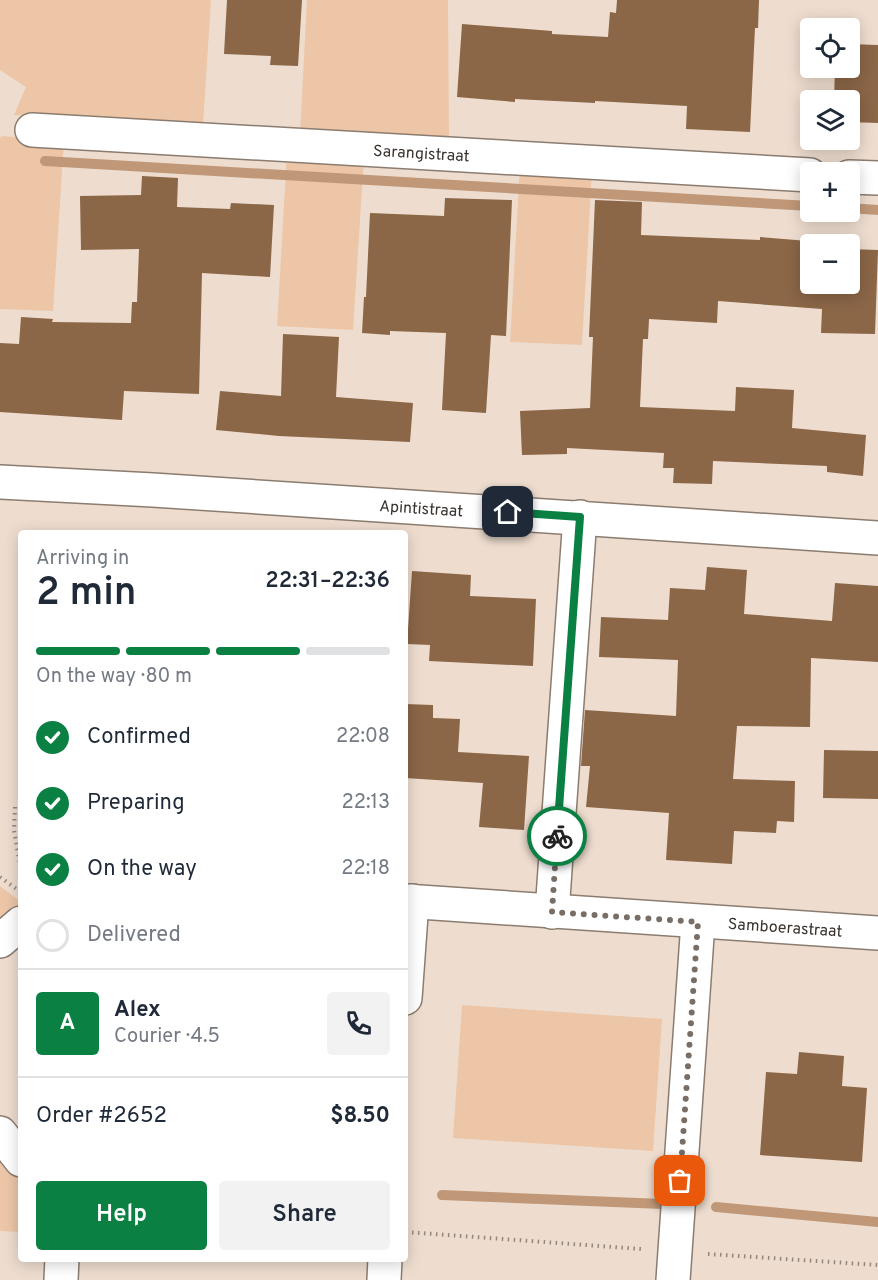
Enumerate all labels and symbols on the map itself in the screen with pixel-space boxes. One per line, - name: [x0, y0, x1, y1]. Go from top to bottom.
- street label: Sarangistraat: [372, 142, 470, 167]
- pin: [482, 486, 533, 537]
- street label: Apintistraat: [378, 497, 464, 523]
- courier: [527, 806, 587, 866]
- street label: Samboerastraat: [727, 915, 843, 943]
- pin: [654, 1155, 705, 1206]

